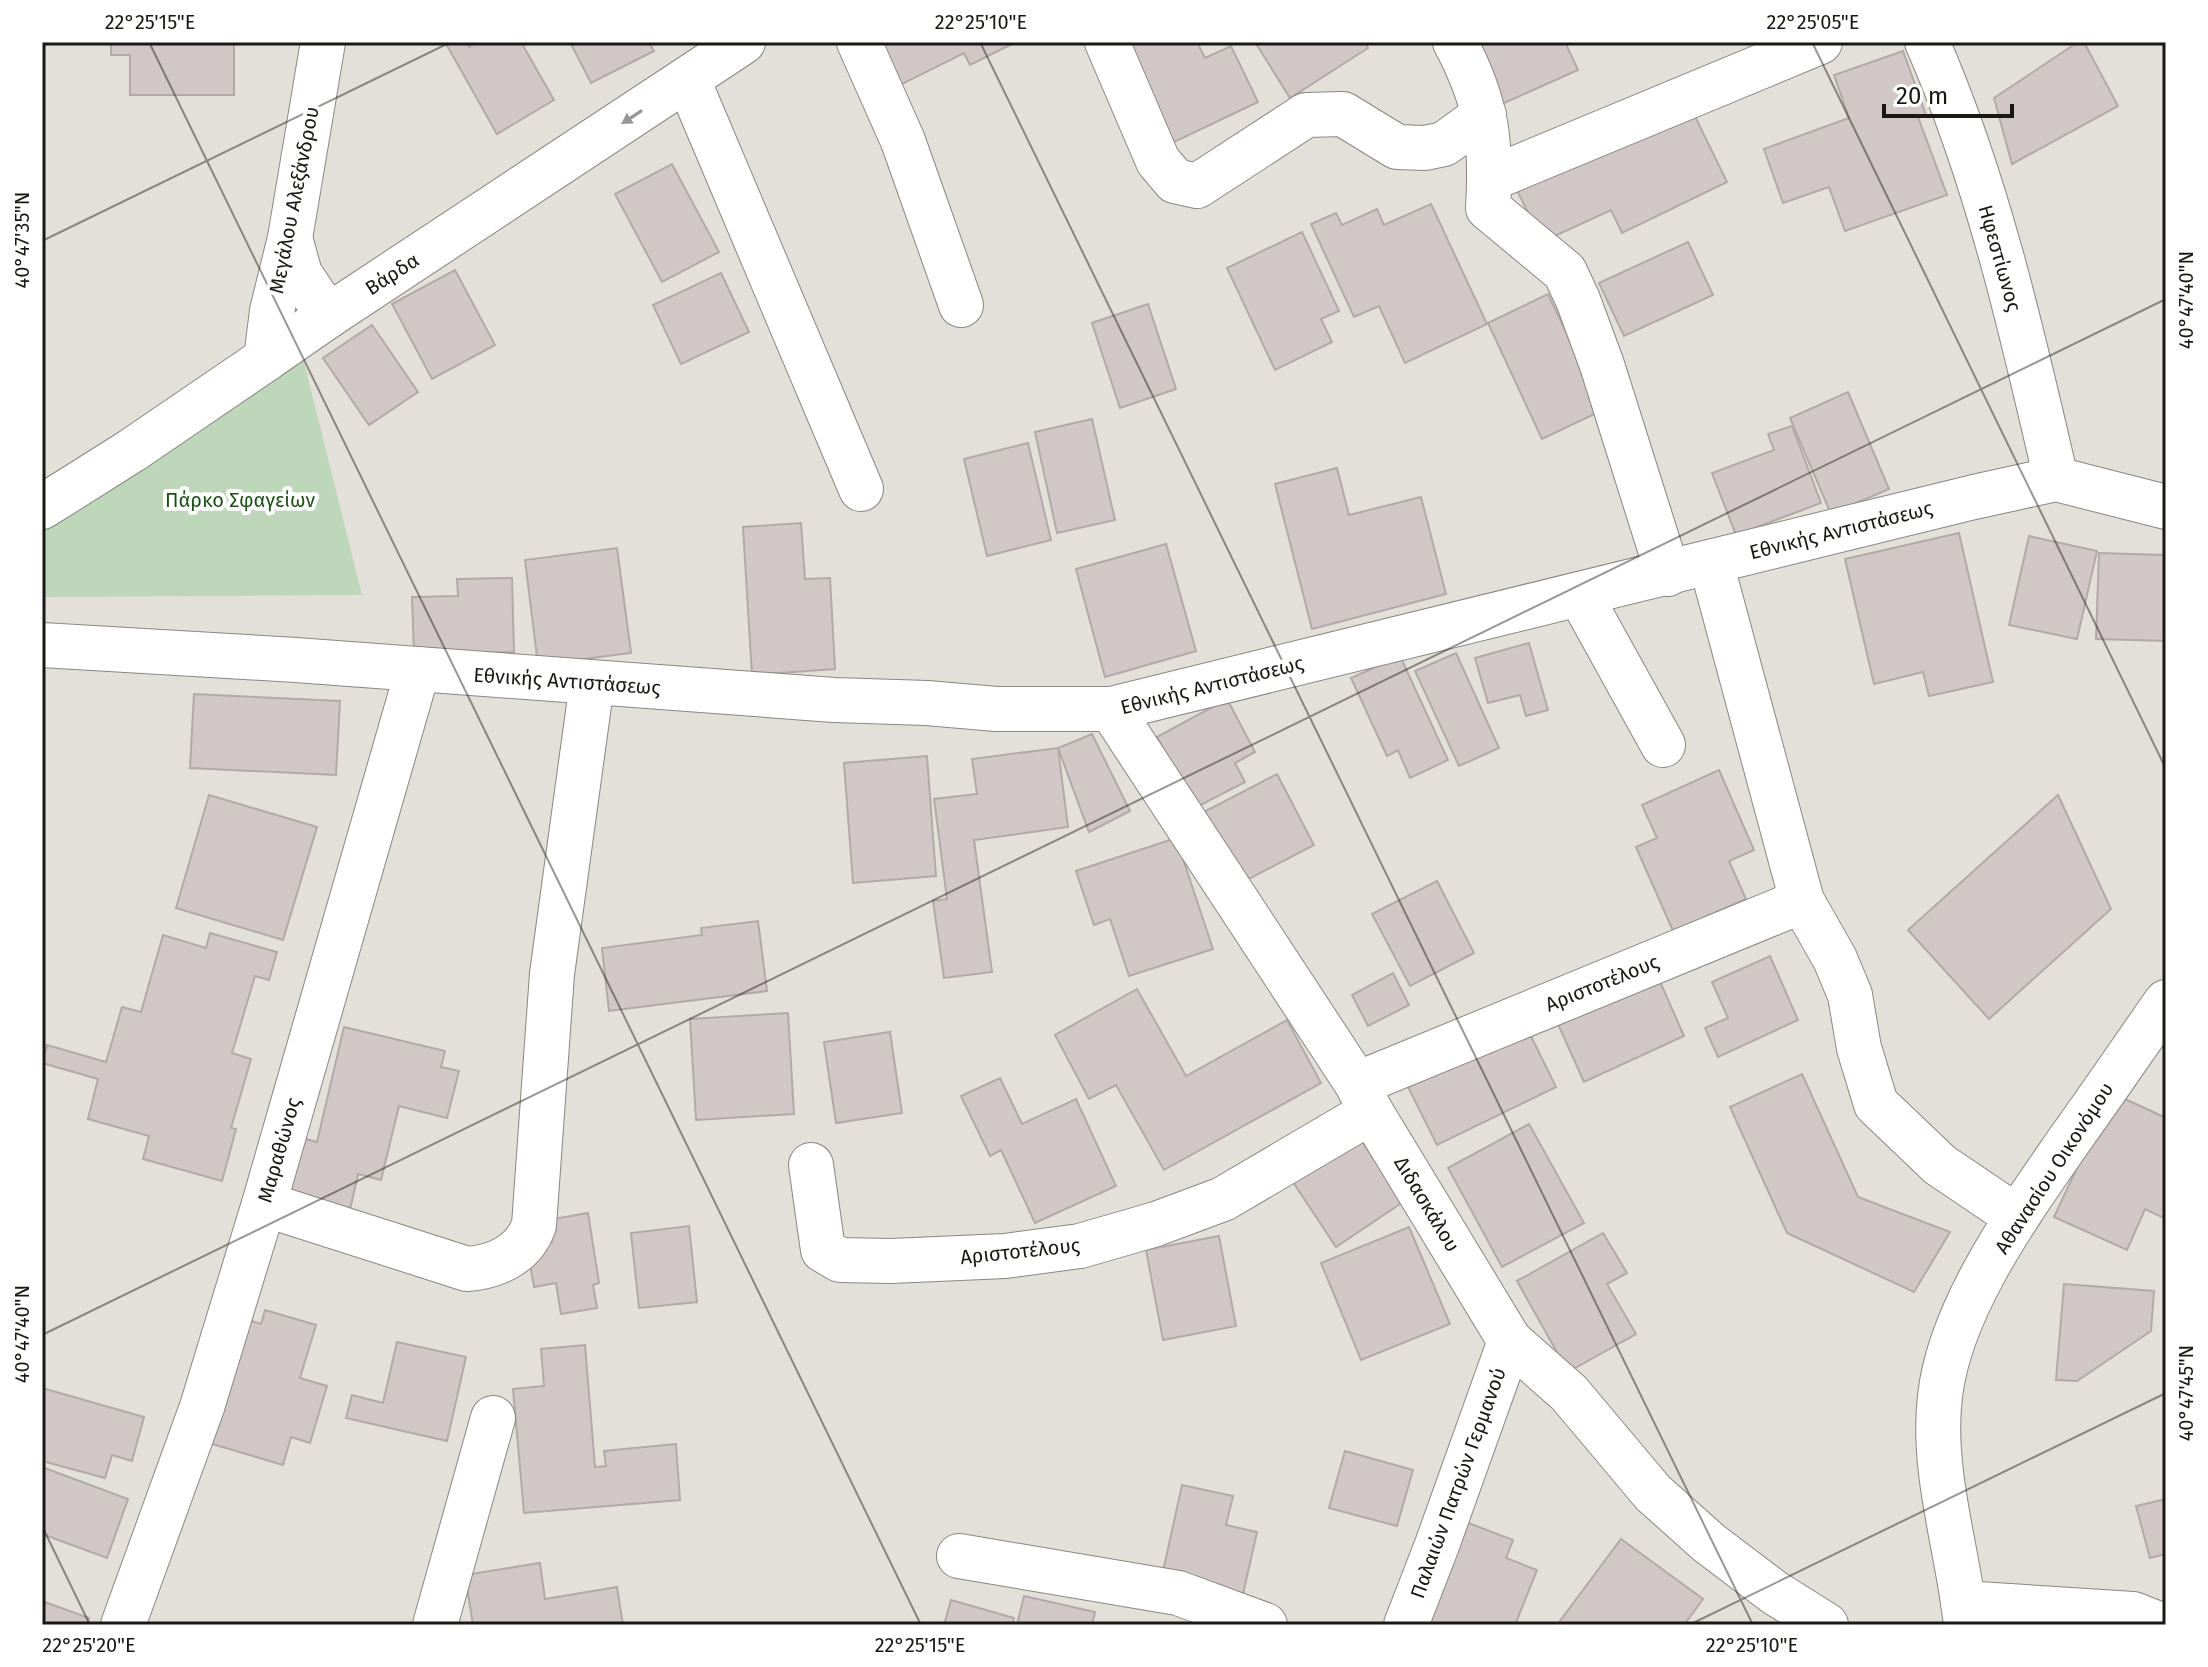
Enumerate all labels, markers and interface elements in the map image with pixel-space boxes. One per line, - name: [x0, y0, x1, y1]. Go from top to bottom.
- text: 22°25'15"E: [105, 10, 195, 34]
- text: 22°25'10"E: [935, 10, 1027, 34]
- text: 22°25'05"E: [1766, 10, 1860, 34]
- scale bar: [1884, 68, 2012, 118]
- text: 20 m: [1896, 82, 1948, 110]
- street label: Μεγάλου Αλεξάνδρου: [264, 104, 324, 296]
- one-way arrow: [621, 109, 642, 124]
- text: 40°47'35"N: [10, 192, 34, 288]
- street label: Ηφεστίωνος: [1973, 202, 2027, 314]
- street label: Βάρδα: [361, 248, 423, 300]
- text: 40°47'40"N: [2174, 251, 2198, 349]
- park label: Πάρκο Σφαγείων: [165, 488, 315, 512]
- street label: Εθνικής Αντιστάσεως: [1747, 496, 1935, 564]
- street label: Εθνικής Αντιστάσεως: [1118, 651, 1306, 719]
- street label: Εθνικής Αντιστάσεως: [473, 662, 661, 700]
- street label: Αριστοτέλους: [1542, 949, 1662, 1017]
- street label: Αθανασίου Οικονόμου: [1990, 1078, 2118, 1258]
- street label: Μαραθώνος: [253, 1095, 305, 1205]
- street label: Διδασκάλου: [1389, 1152, 1465, 1256]
- street label: Αριστοτέλους: [959, 1233, 1081, 1269]
- text: 40°47'40"N: [10, 1285, 34, 1383]
- text: 40°47'45"N: [2174, 1345, 2198, 1441]
- street label: Παλαιών Πατρών Γερμανού: [1405, 1364, 1511, 1602]
- text: 22°25'20"E: [42, 1633, 136, 1657]
- text: 22°25'15"E: [875, 1633, 965, 1657]
- text: 22°25'10"E: [1706, 1633, 1798, 1657]

